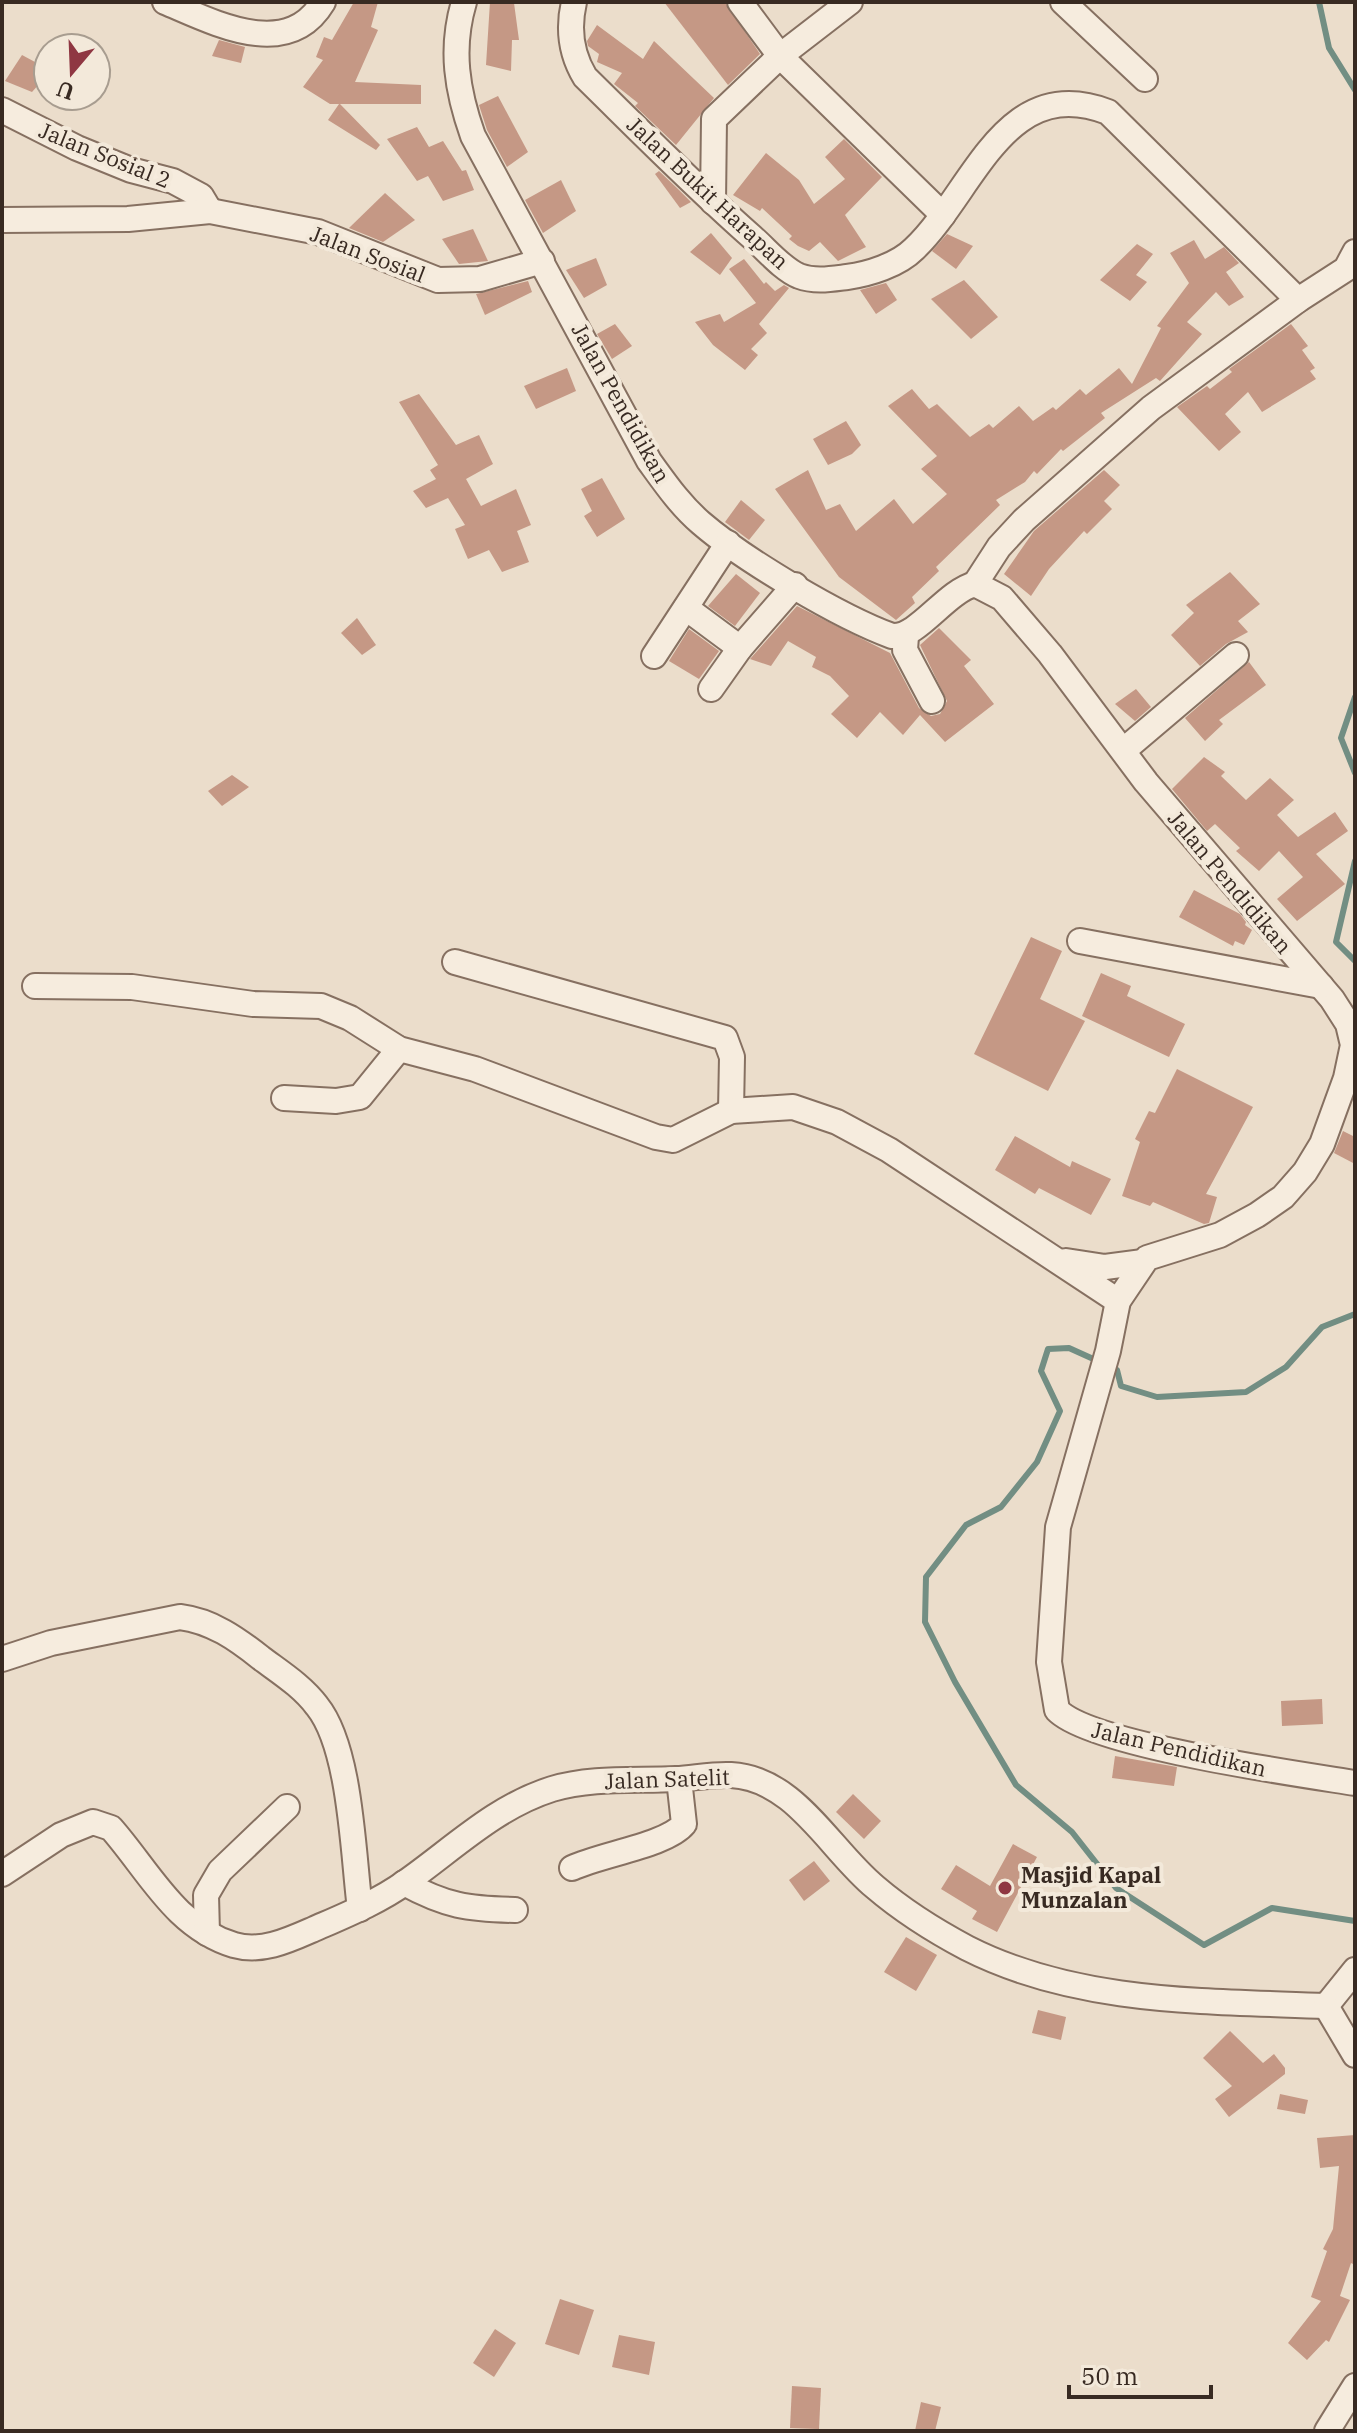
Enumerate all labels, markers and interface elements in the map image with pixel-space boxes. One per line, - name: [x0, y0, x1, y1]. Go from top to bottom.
- north arrow: [32, 32, 112, 112]
- text: U: [53, 75, 78, 108]
- street label: Jalan Bukit Harapan: [621, 110, 796, 275]
- street label: Jalan Sosial 2: [35, 115, 175, 194]
- street label: Jalan Sosial: [306, 218, 430, 289]
- street label: Jalan Pendidikan: [566, 318, 677, 488]
- street label: Jalan Pendidikan: [1162, 804, 1299, 959]
- street label: Jalan Pendidikan: [1089, 1714, 1269, 1783]
- street label: Jalan Satelit: [604, 1762, 730, 1795]
- place label: Masjid Kapal Munzalan: [1021, 1860, 1161, 1914]
- marker: Masjid Kapal Munzalan: [996, 1879, 1014, 1897]
- scale bar: [1069, 2349, 1211, 2399]
- text: 50 m: [1081, 2360, 1138, 2392]

